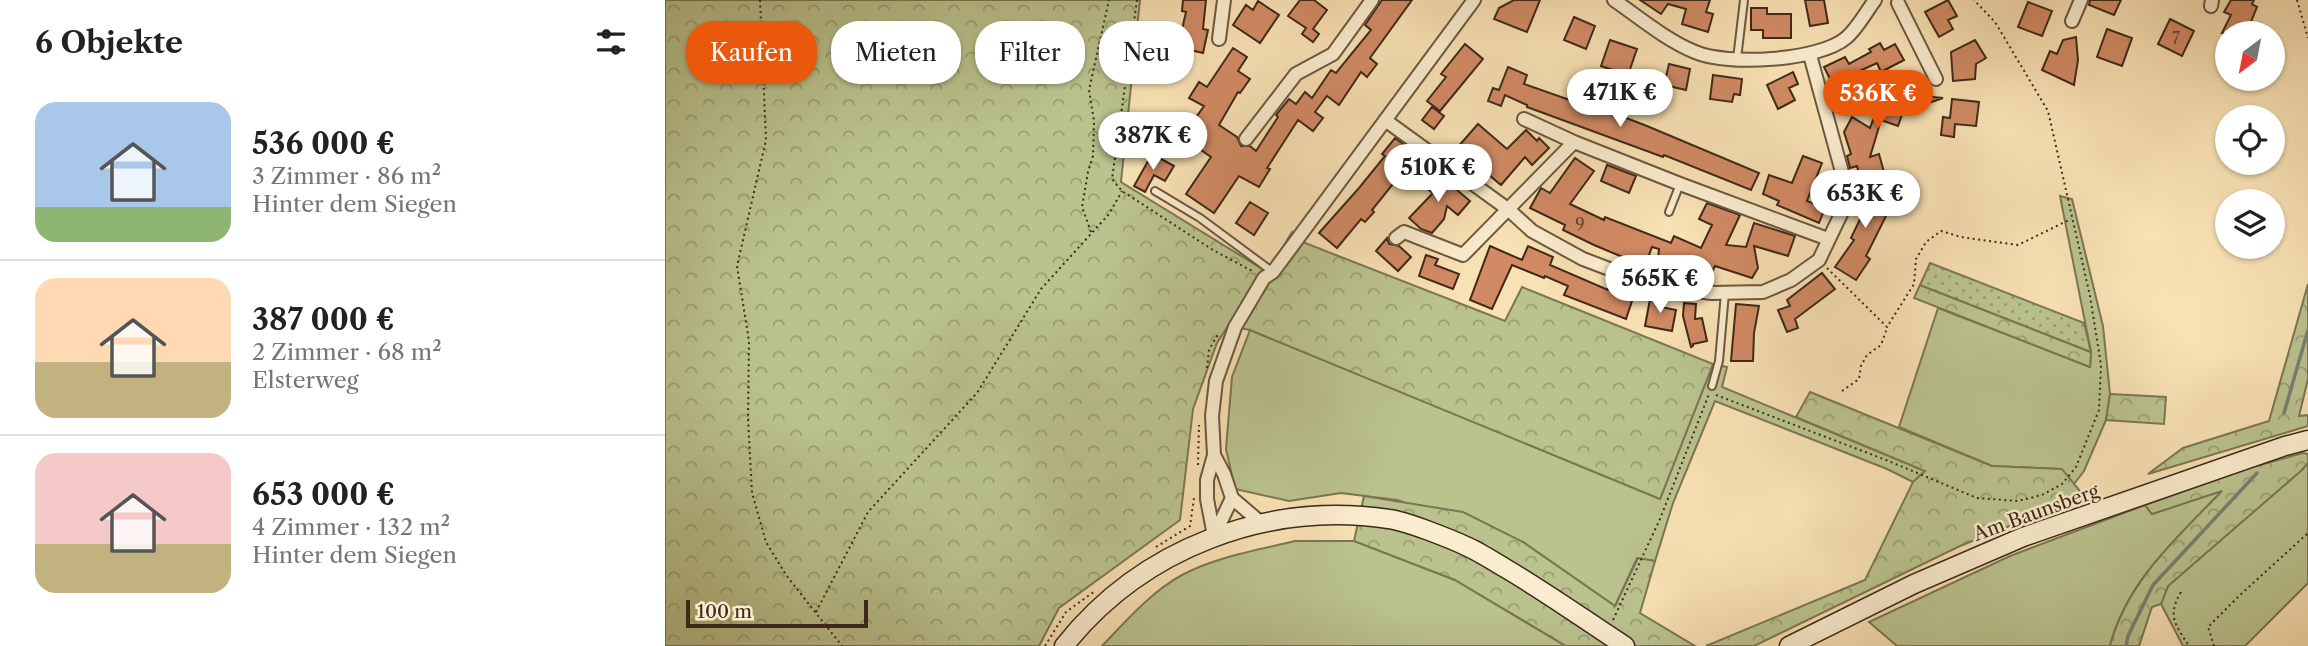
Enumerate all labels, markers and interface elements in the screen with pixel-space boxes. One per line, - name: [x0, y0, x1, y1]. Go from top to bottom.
- chip: Kaufen: [686, 21, 817, 84]
- chip: Mieten: [831, 21, 961, 84]
- chip: Filter: [975, 21, 1085, 84]
- chip: Neu: [1099, 21, 1194, 84]
- north arrow: [2215, 21, 2285, 91]
- map controls: [2215, 21, 2285, 259]
- icon: filters: [592, 23, 630, 61]
- text: 6 Objekte: [35, 24, 183, 61]
- house number: 7: [2172, 28, 2180, 48]
- pin: 471K €: [1563, 69, 1677, 129]
- pin: 536K €: [1821, 71, 1935, 130]
- text: 471K €: [1583, 78, 1657, 106]
- text: 536K €: [1839, 79, 1917, 107]
- button: locate: [2215, 105, 2285, 175]
- pin: 387K €: [1096, 113, 1210, 172]
- text: 387K €: [1114, 121, 1192, 149]
- text: 536 000 €: [252, 125, 395, 162]
- icon: home: [91, 130, 175, 214]
- pin: 510K €: [1381, 144, 1495, 204]
- text: 510K €: [1400, 153, 1476, 181]
- text: 3 Zimmer · 86 m²: [252, 162, 441, 190]
- pin: 653K €: [1808, 170, 1922, 230]
- text: 653K €: [1826, 179, 1904, 207]
- button: layers: [2215, 189, 2285, 259]
- text: Hinter dem Siegen: [252, 190, 457, 218]
- house number: 9: [1575, 214, 1585, 234]
- pin: 565K €: [1603, 256, 1717, 315]
- text: 565K €: [1621, 264, 1699, 292]
- text: 387 000 €: [252, 301, 395, 338]
- icon: home: [91, 306, 175, 390]
- text: 2 Zimmer · 68 m²: [252, 338, 442, 366]
- text: Elsterweg: [252, 366, 359, 394]
- text: 653 000 €: [252, 476, 395, 513]
- street label: Am Baunsberg: [1969, 479, 2103, 546]
- icon: home: [91, 481, 175, 565]
- text: 4 Zimmer · 132 m²: [252, 513, 450, 541]
- text: Hinter dem Siegen: [252, 541, 457, 569]
- scale bar: [686, 597, 868, 629]
- text: 100 m: [697, 600, 752, 623]

